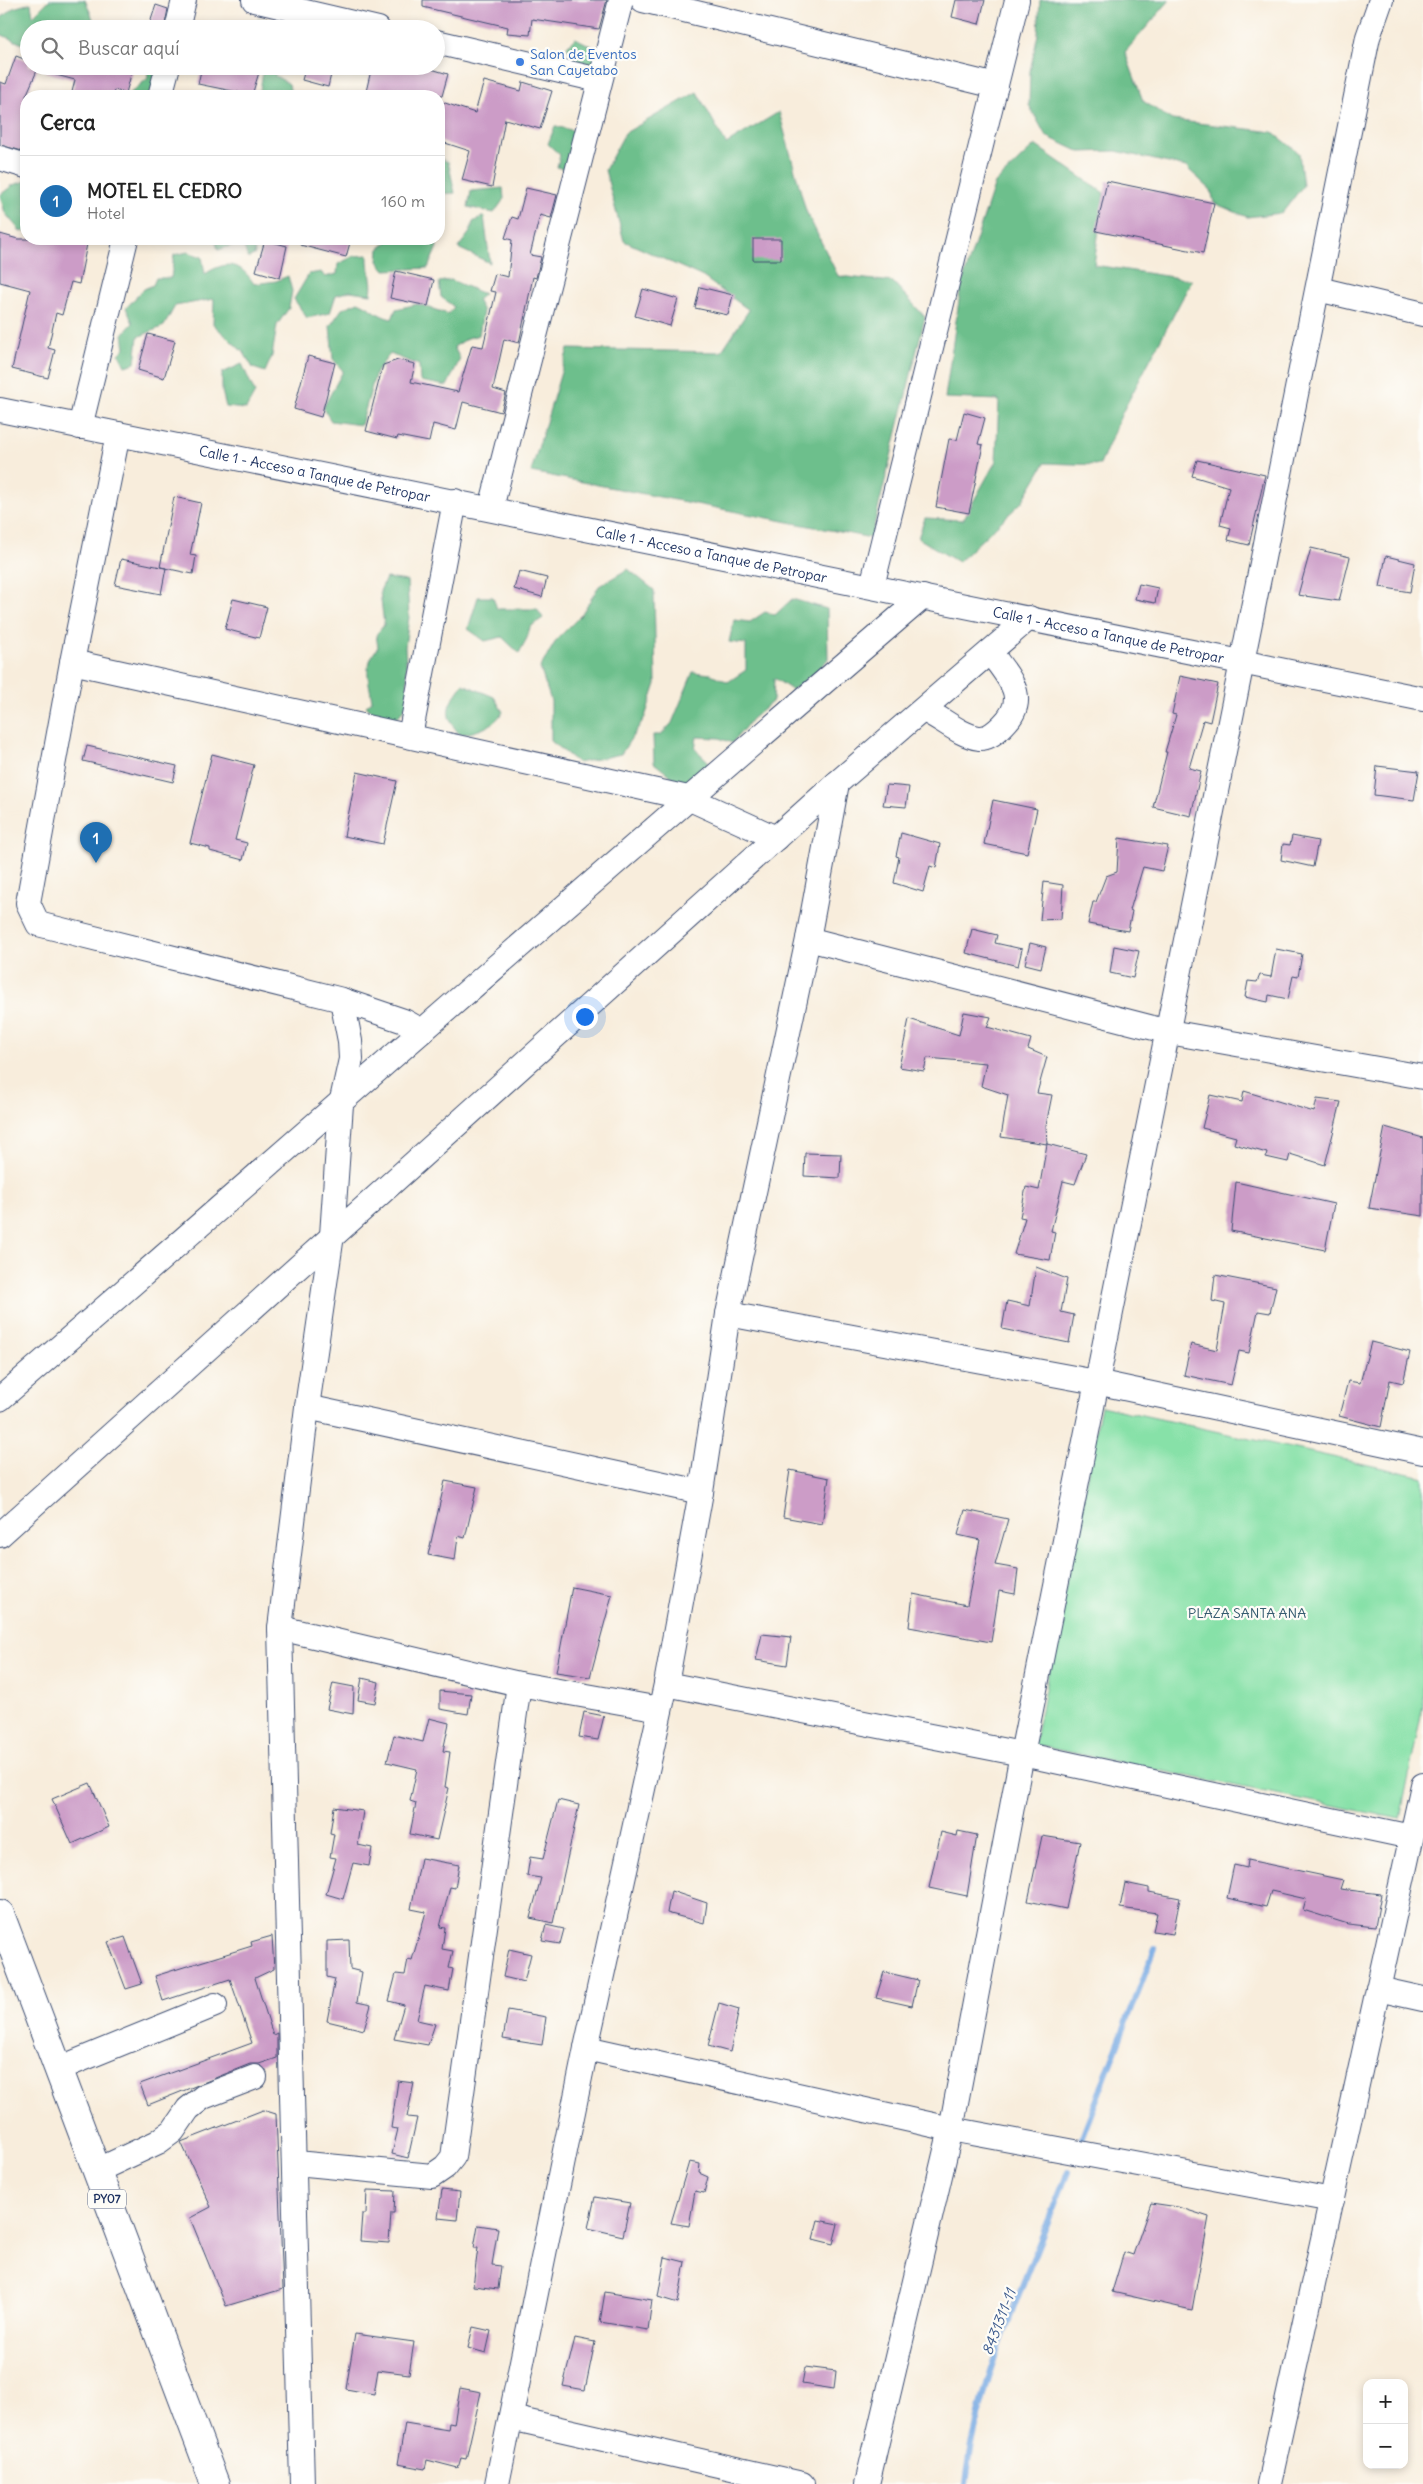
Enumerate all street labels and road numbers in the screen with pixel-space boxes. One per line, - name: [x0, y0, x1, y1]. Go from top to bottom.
- street label: Calle 1 - Acceso a Tanque de Petropar: [197, 442, 432, 506]
- street label: Calle 1 - Acceso a Tanque de Petropar: [594, 522, 829, 587]
- street label: Calle 1 - Acceso a Tanque de Petropar: [991, 603, 1226, 667]
- road number: PY07: [88, 2190, 126, 2208]

